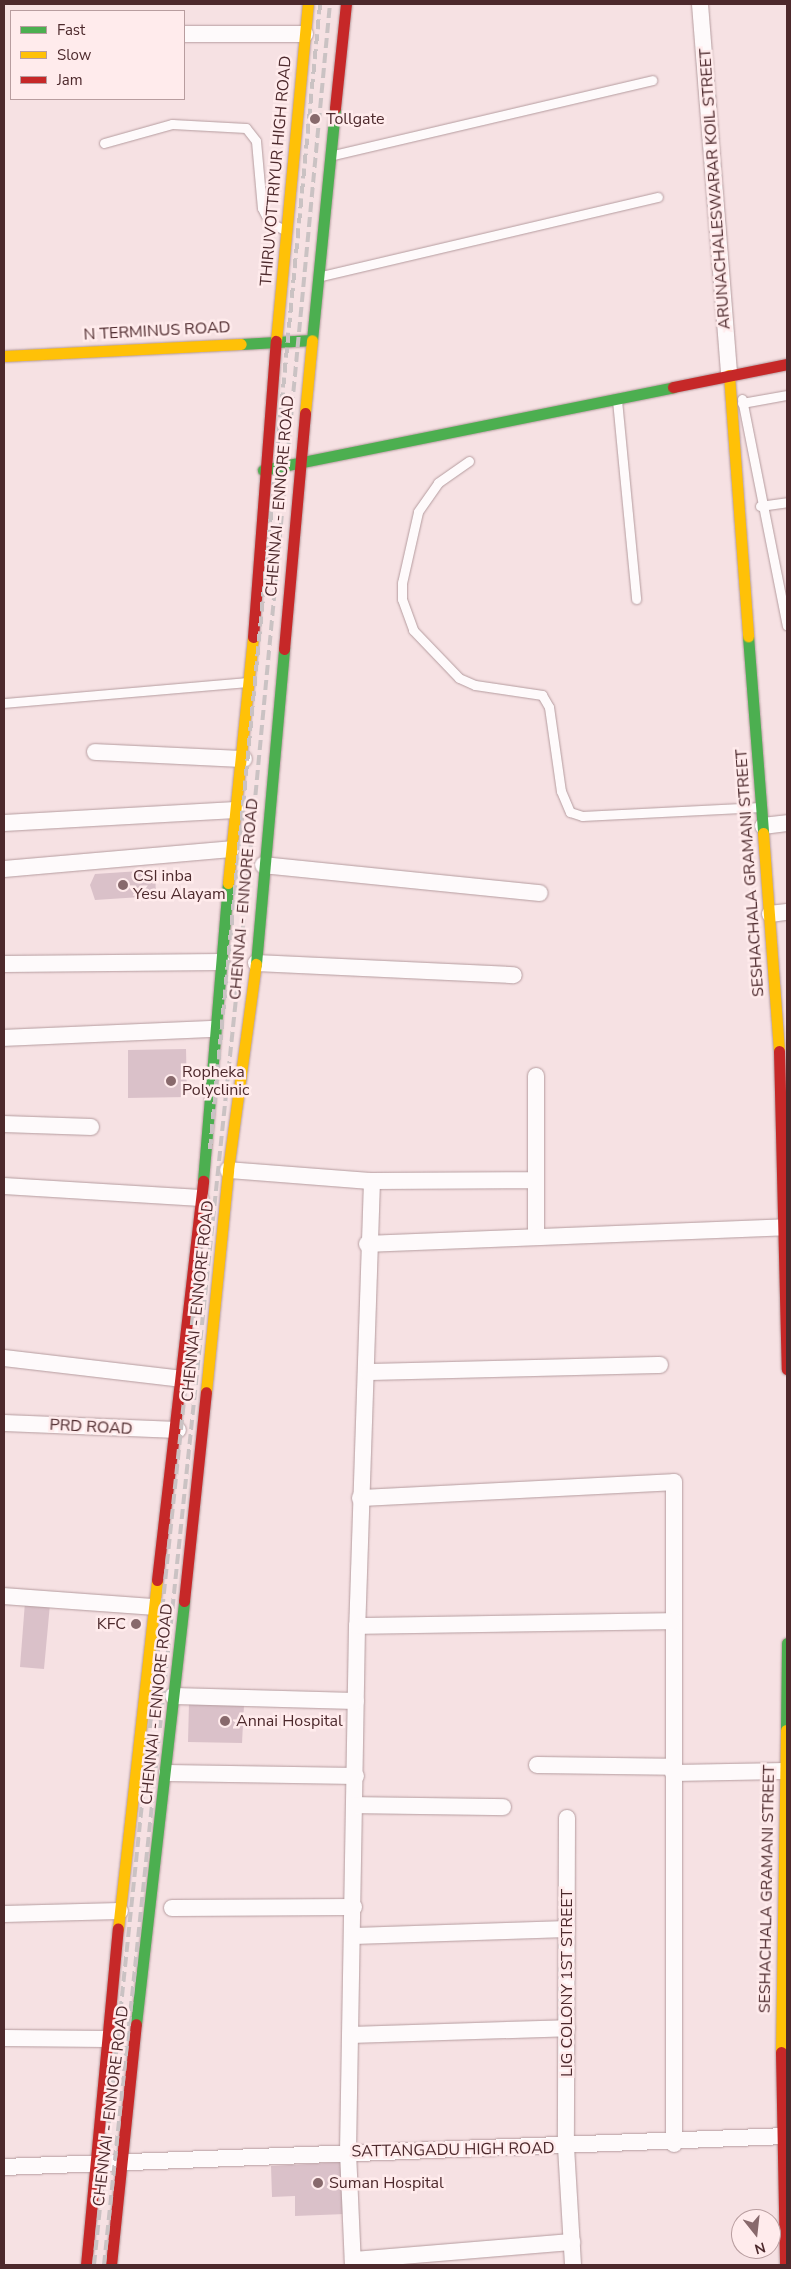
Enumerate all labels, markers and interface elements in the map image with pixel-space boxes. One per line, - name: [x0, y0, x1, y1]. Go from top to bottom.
- legend: [10, 10, 185, 100]
- text: Fast: [57, 20, 85, 40]
- text: Slow: [57, 45, 91, 65]
- street label: ARUNACHALESWARAR KOIL STREET: [696, 48, 734, 330]
- street label: THIRUVOTTRIYUR HIGH ROAD: [256, 55, 296, 287]
- text: Jam: [57, 70, 83, 90]
- place label: Tollgate: [326, 109, 385, 129]
- marker: Tollgate: [308, 112, 322, 126]
- street label: N TERMINUS ROAD: [83, 318, 231, 344]
- street label: CHENNAI - ENNORE ROAD: [262, 394, 298, 598]
- street label: SESHACHALA GRAMANI STREET: [732, 748, 768, 998]
- street label: CHENNAI - ENNORE ROAD: [226, 797, 262, 1001]
- place label: CSI inba Yesu Alayam: [133, 866, 226, 904]
- marker: CSI inba Yesu Alayam: [117, 879, 129, 891]
- place label: Ropheka Polyclinic: [182, 1062, 249, 1100]
- marker: Ropheka Polyclinic: [164, 1074, 178, 1088]
- street label: CHENNAI - ENNORE ROAD: [178, 1199, 218, 1403]
- street label: PRD ROAD: [49, 1415, 133, 1439]
- street label: CHENNAI - ENNORE ROAD: [137, 1602, 177, 1806]
- place label: KFC: [97, 1614, 126, 1634]
- marker: KFC: [130, 1618, 142, 1630]
- place label: Annai Hospital: [236, 1711, 343, 1731]
- marker: Annai Hospital: [218, 1714, 232, 1728]
- street label: SESHACHALA GRAMANI STREET: [755, 1765, 779, 2013]
- street label: LIG COLONY 1ST STREET: [557, 1889, 577, 2077]
- street label: CHENNAI - ENNORE ROAD: [89, 2004, 133, 2208]
- street label: SATTANGADU HIGH ROAD: [351, 2139, 555, 2161]
- place label: Suman Hospital: [329, 2173, 444, 2193]
- marker: Suman Hospital: [311, 2176, 325, 2190]
- north arrow: [731, 2209, 781, 2259]
- text: N: [752, 2237, 768, 2259]

